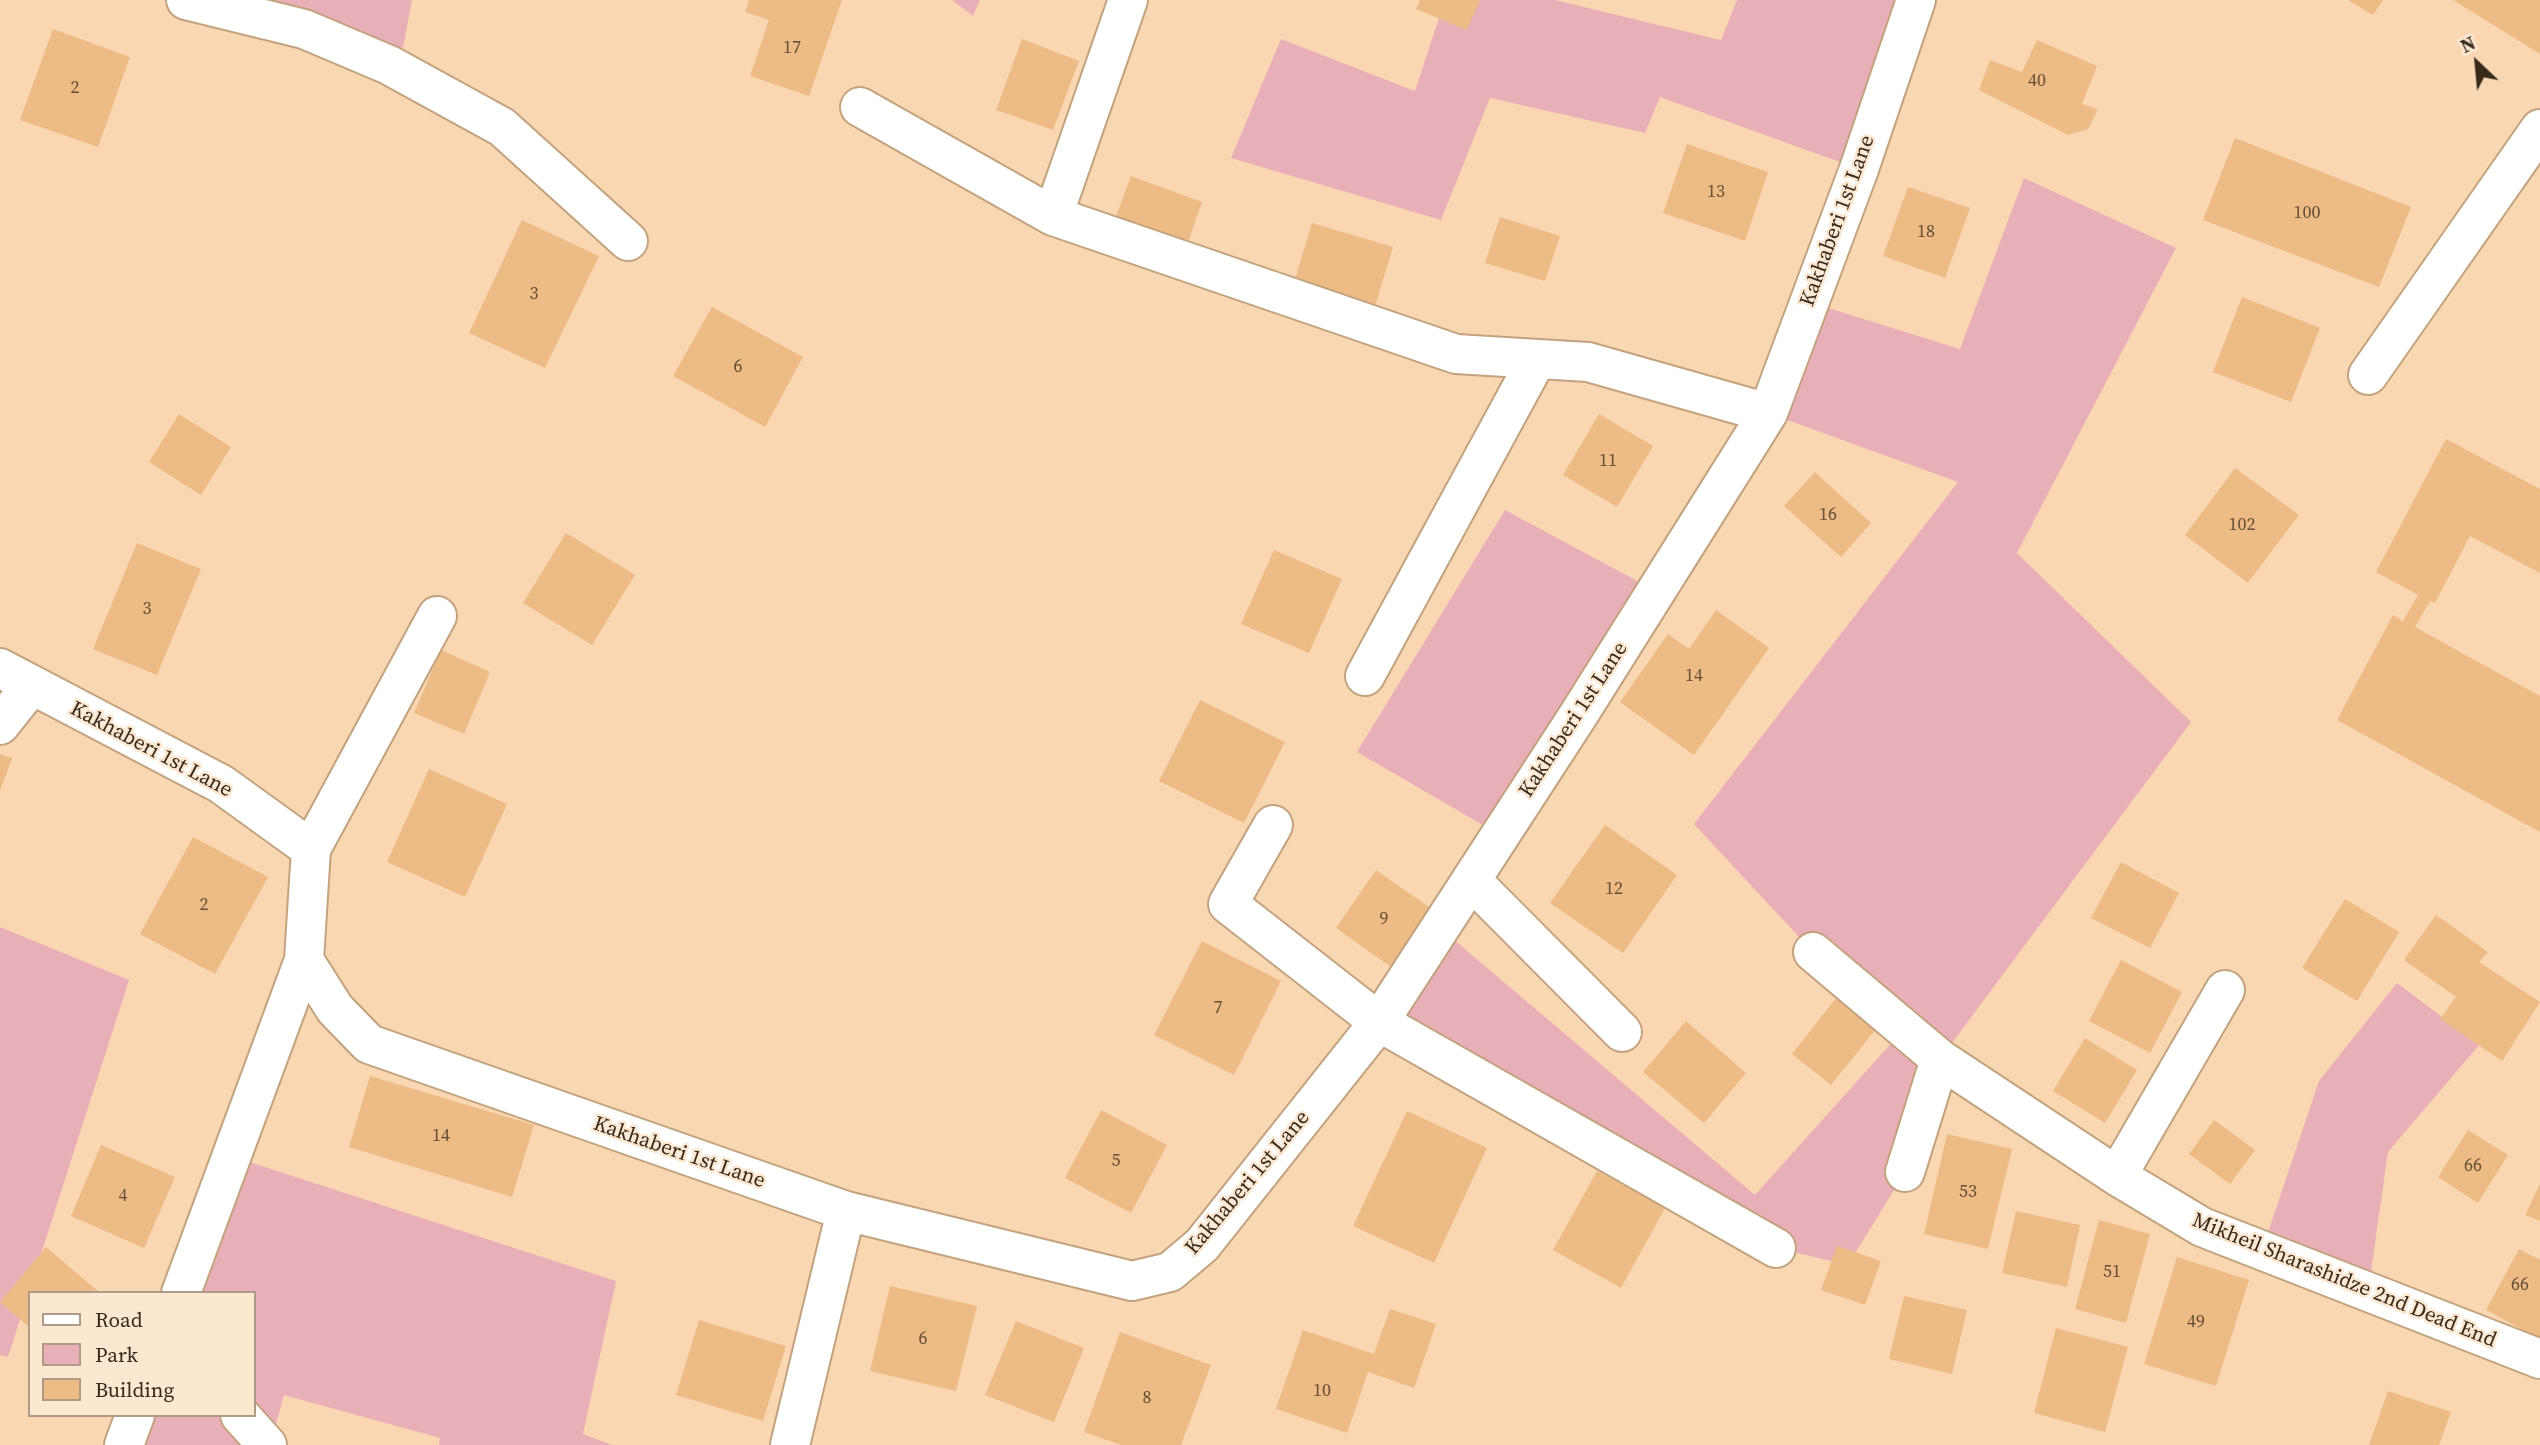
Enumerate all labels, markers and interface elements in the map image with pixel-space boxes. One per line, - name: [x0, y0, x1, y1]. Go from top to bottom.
- north arrow: [2442, 28, 2512, 98]
- text: N: [2456, 29, 2480, 59]
- house number: 17: [783, 37, 801, 59]
- house number: 40: [2028, 70, 2046, 92]
- house number: 2: [71, 77, 79, 99]
- street label: Kakhaberi 1st Lane: [1795, 132, 1881, 310]
- house number: 13: [1707, 181, 1725, 203]
- house number: 100: [2294, 202, 2320, 224]
- house number: 18: [1917, 221, 1935, 243]
- house number: 3: [530, 283, 538, 305]
- house number: 6: [734, 356, 742, 378]
- house number: 11: [1599, 450, 1617, 472]
- house number: 16: [1819, 504, 1837, 526]
- house number: 102: [2229, 514, 2255, 536]
- house number: 3: [143, 598, 151, 620]
- street label: Kakhaberi 1st Lane: [1514, 638, 1634, 802]
- house number: 14: [1685, 665, 1703, 687]
- street label: Kakhaberi 1st Lane: [66, 697, 236, 803]
- house number: 12: [1605, 878, 1623, 900]
- house number: 2: [200, 894, 208, 916]
- house number: 9: [1380, 908, 1388, 930]
- house number: 7: [1214, 997, 1222, 1019]
- street label: Kakhaberi 1st Lane: [1180, 1106, 1316, 1260]
- street label: Kakhaberi 1st Lane: [590, 1112, 768, 1194]
- house number: 14: [432, 1125, 450, 1147]
- house number: 5: [1112, 1150, 1120, 1172]
- house number: 66: [2464, 1155, 2482, 1177]
- house number: 53: [1959, 1181, 1977, 1203]
- house number: 4: [119, 1185, 127, 1207]
- street label: Mikheil Sharashidze 2nd Dead End: [2188, 1208, 2500, 1354]
- house number: 51: [2103, 1261, 2121, 1283]
- house number: 66: [2511, 1274, 2529, 1296]
- legend: [28, 1291, 256, 1417]
- text: Road: [95, 1305, 143, 1334]
- house number: 49: [2187, 1311, 2205, 1333]
- house number: 6: [919, 1328, 927, 1350]
- text: Park: [95, 1340, 138, 1369]
- text: Building: [95, 1375, 174, 1404]
- house number: 10: [1313, 1380, 1331, 1402]
- house number: 8: [1143, 1387, 1151, 1409]

